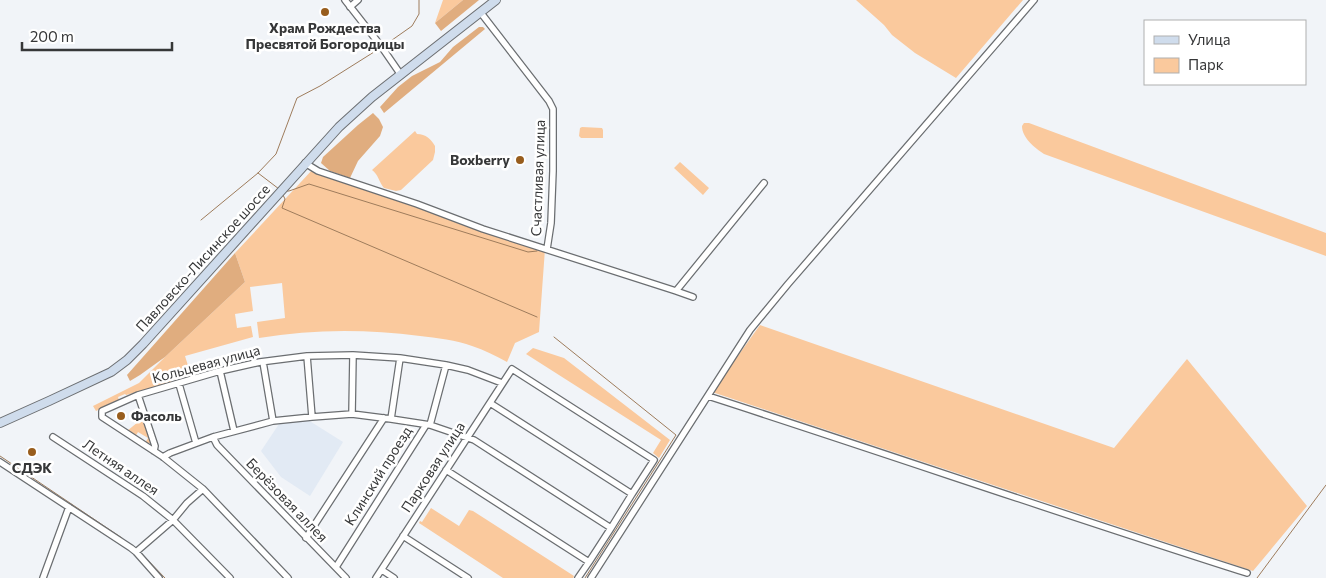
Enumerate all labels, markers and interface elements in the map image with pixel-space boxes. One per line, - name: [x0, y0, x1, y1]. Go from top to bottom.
- marker: Храм Рождества Пресвятой Богородицы: [319, 6, 331, 18]
- place label: Храм Рождества Пресвятой Богородицы: [246, 19, 404, 52]
- scale bar: [22, 20, 172, 52]
- legend: [1144, 20, 1306, 85]
- text: 200 m: [30, 27, 74, 45]
- text: Улица: [1188, 30, 1230, 48]
- text: Парк: [1188, 55, 1224, 73]
- street label: Счастливая улица: [527, 119, 548, 237]
- place label: Boxberry: [450, 151, 510, 168]
- marker: Boxberry: [514, 154, 526, 166]
- street label: Павловско-Лисинское шоссе: [132, 181, 273, 335]
- street label: Кольцевая улица: [150, 341, 262, 386]
- place label: Фасоль: [131, 407, 182, 424]
- marker: Фасоль: [115, 410, 127, 422]
- street label: Парковая улица: [397, 418, 468, 515]
- street label: Клинский проезд: [340, 423, 415, 528]
- street label: Летняя аллея: [80, 435, 163, 498]
- marker: СДЭК: [26, 446, 38, 458]
- street label: Берёзовая аллея: [243, 454, 332, 545]
- place label: СДЭК: [12, 459, 52, 476]

